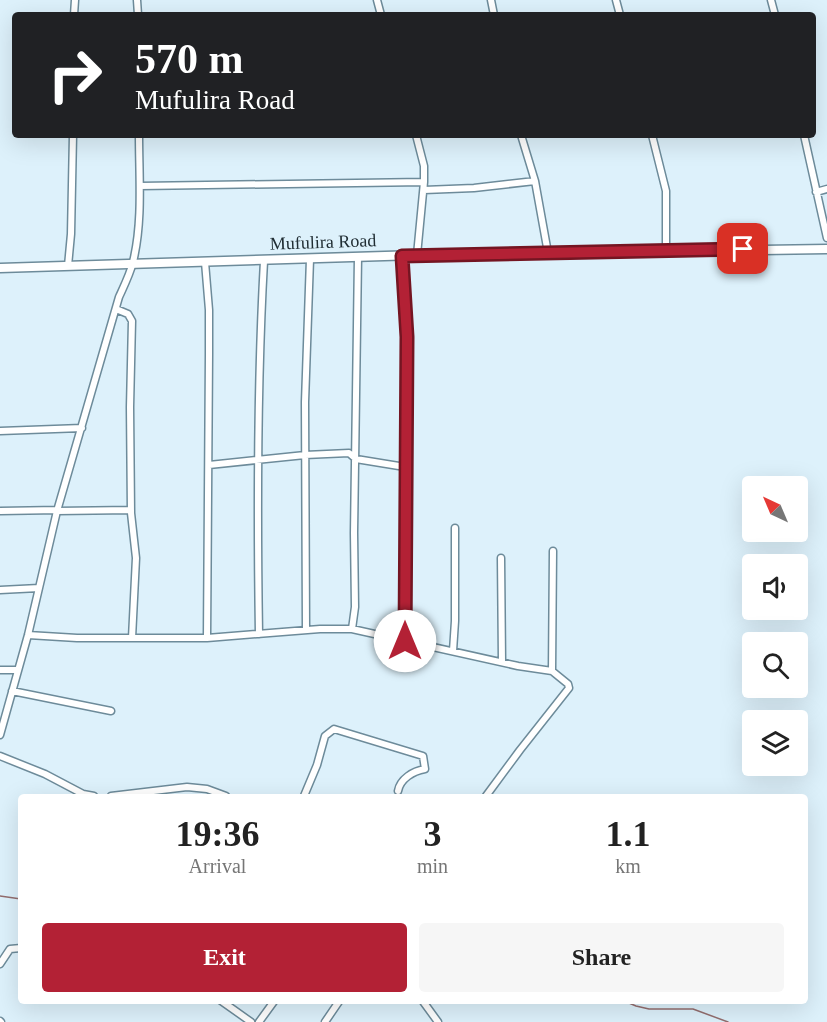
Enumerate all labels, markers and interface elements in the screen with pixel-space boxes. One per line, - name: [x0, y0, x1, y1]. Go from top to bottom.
- icon: right: [36, 36, 114, 114]
- text: 570 m: [135, 36, 244, 82]
- text: Mufulira Road: [135, 85, 295, 115]
- pin: [717, 223, 768, 274]
- street label: Mufulira Road: [269, 230, 377, 254]
- icon: arrive: [726, 232, 759, 265]
- north arrow: [742, 476, 808, 542]
- map controls: [742, 476, 808, 776]
- button: sound: [742, 554, 808, 620]
- position arrow: [373, 609, 437, 673]
- button: search: [742, 632, 808, 698]
- button: layers: [742, 710, 808, 776]
- text: 19:36: [175, 814, 259, 854]
- text: 3: [424, 814, 442, 854]
- text: 1.1: [606, 814, 651, 854]
- text: Arrival: [189, 855, 246, 877]
- text: min: [417, 855, 448, 877]
- text: km: [615, 855, 641, 877]
- button: Exit: [42, 923, 407, 992]
- button: Share: [419, 923, 784, 992]

